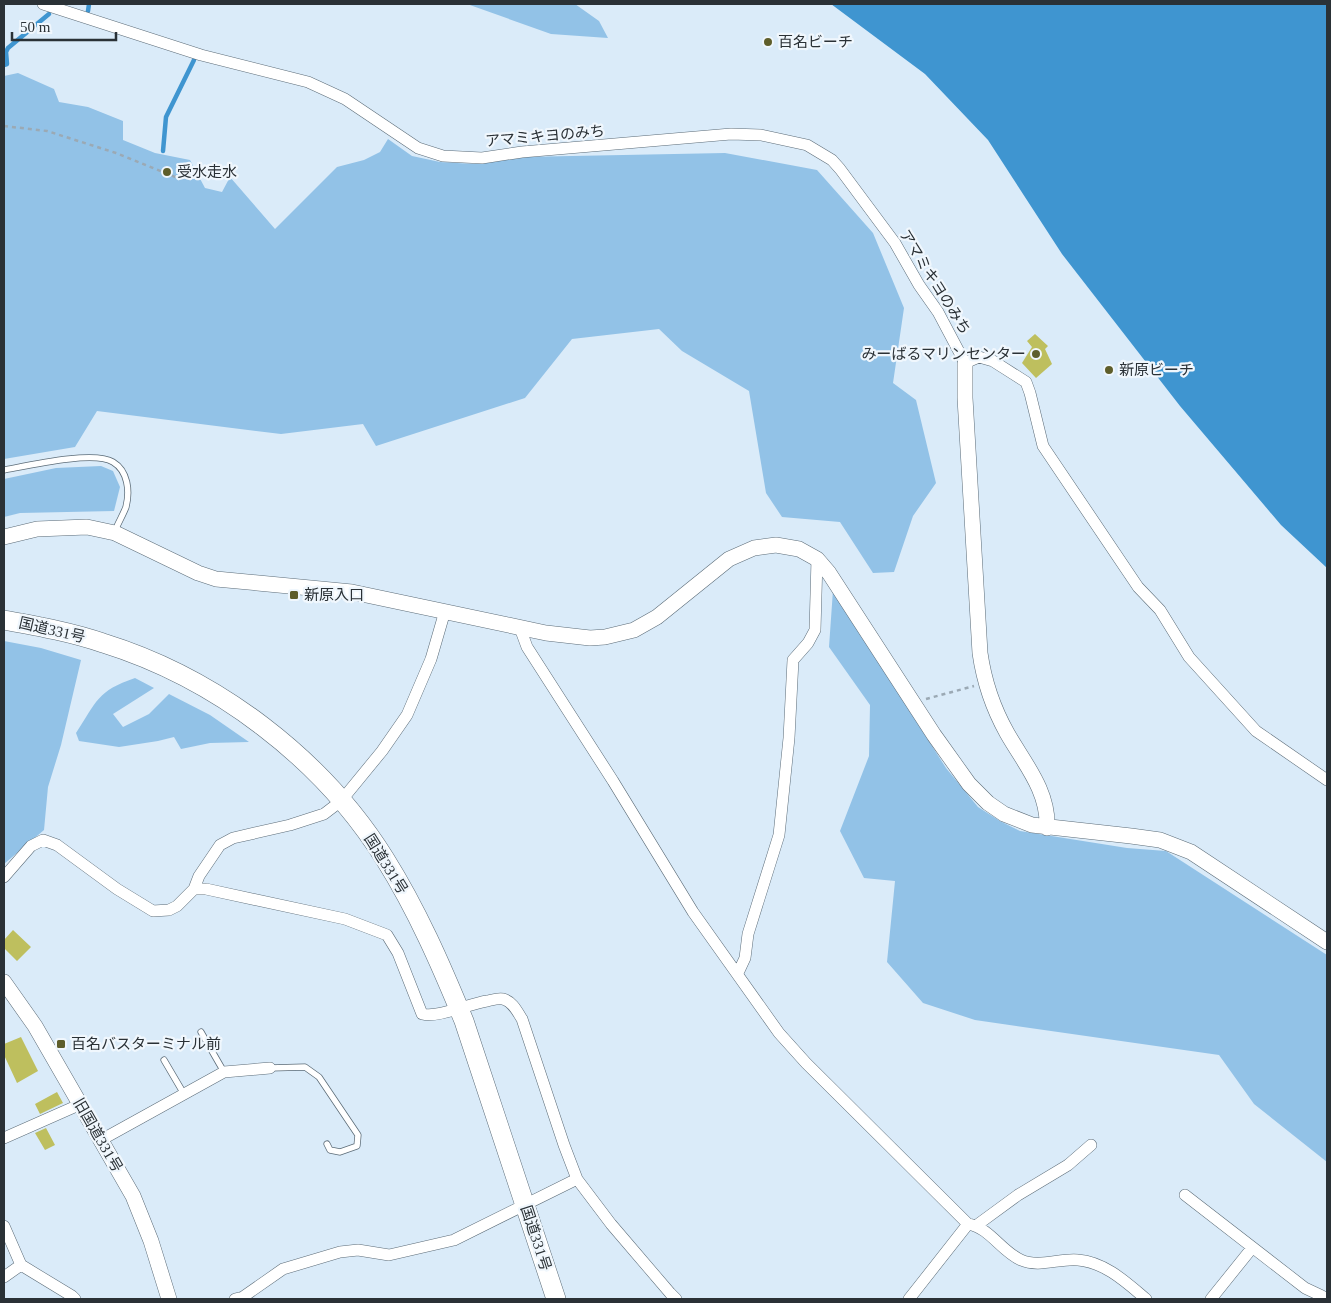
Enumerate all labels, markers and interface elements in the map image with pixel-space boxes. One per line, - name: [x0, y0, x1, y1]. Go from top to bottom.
- scale bar: [12, 10, 116, 42]
- text: 50 m: [20, 19, 51, 35]
- place label: 百名ビーチ: [778, 34, 853, 50]
- marker: 百名ビーチ: [762, 36, 774, 48]
- street label: アマミキヨのみち: [485, 123, 605, 149]
- place label: 受水走水: [177, 164, 237, 180]
- marker: 受水走水: [161, 166, 173, 178]
- street label: アマミキヨのみち: [896, 227, 974, 337]
- place label: みーばるマリンセンター: [862, 346, 1026, 362]
- marker: みーばるマリンセンター: [1030, 348, 1042, 360]
- place label: 新原ビーチ: [1119, 362, 1194, 378]
- marker: 新原ビーチ: [1103, 364, 1115, 376]
- place label: 新原入口: [304, 587, 364, 603]
- marker: 新原入口: [288, 589, 300, 601]
- street label: 国道331号: [17, 615, 87, 645]
- street label: 国道331号: [361, 831, 411, 897]
- place label: 百名バスターミナル前: [71, 1036, 221, 1052]
- marker: 百名バスターミナル前: [55, 1038, 67, 1050]
- street label: 旧国道331号: [70, 1095, 126, 1175]
- street label: 国道331号: [518, 1203, 554, 1273]

